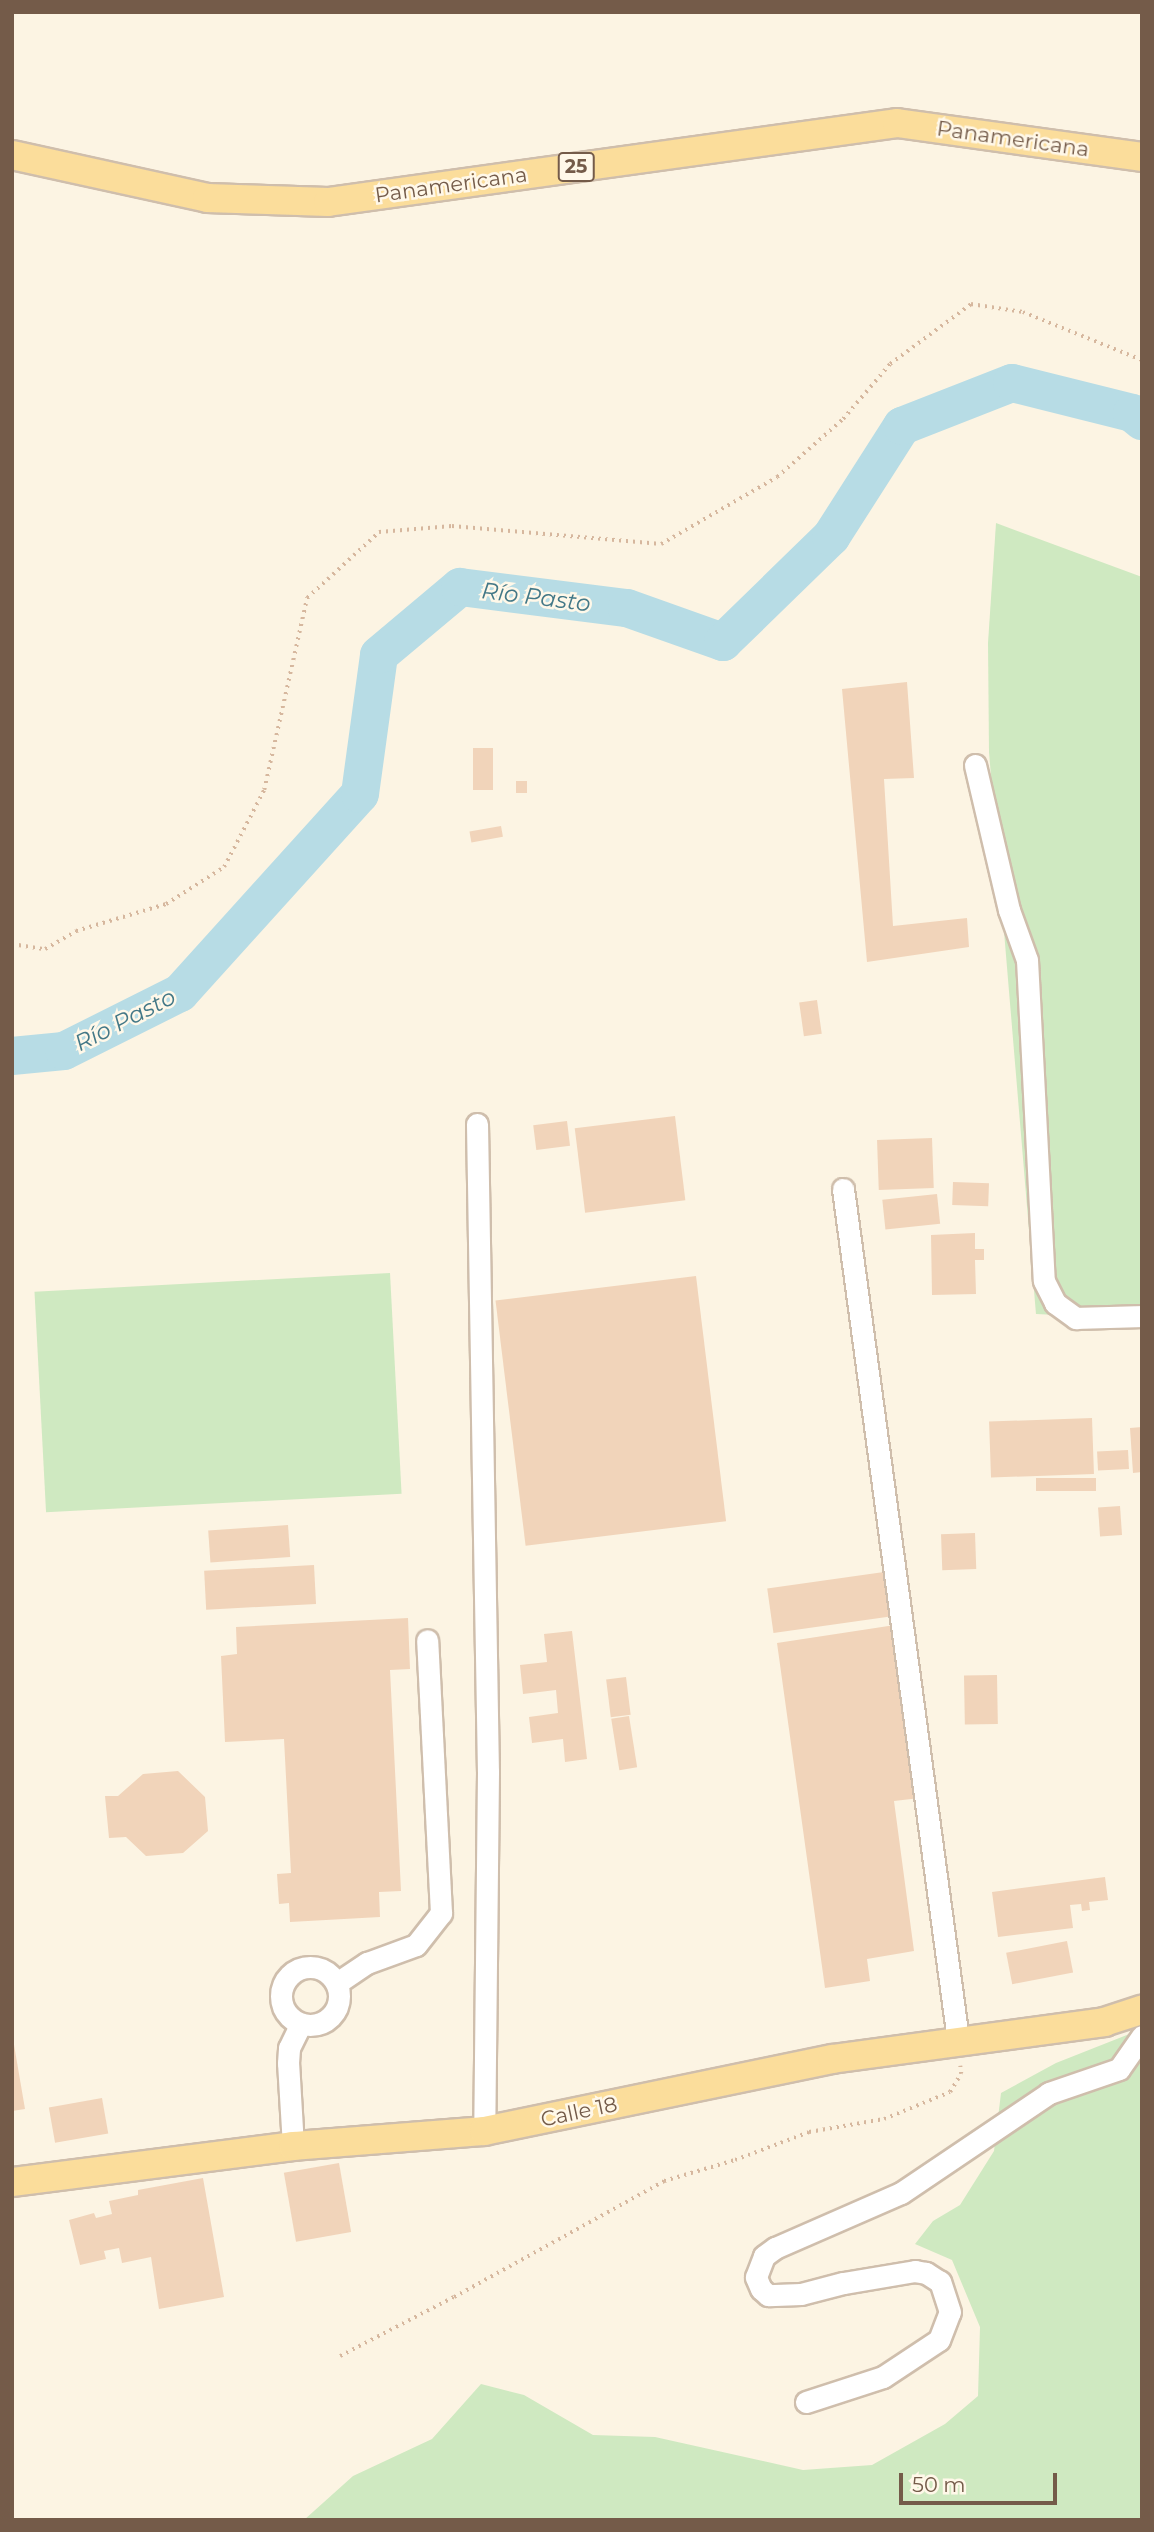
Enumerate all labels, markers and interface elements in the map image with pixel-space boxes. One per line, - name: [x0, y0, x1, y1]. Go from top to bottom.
- street label: Panamericana: [935, 116, 1091, 162]
- road number: 25: [557, 152, 595, 182]
- street label: Panamericana: [373, 162, 529, 208]
- water label: Río Pasto: [480, 577, 592, 617]
- water label: Río Pasto: [70, 983, 180, 1057]
- street label: Calle 18: [538, 2092, 620, 2132]
- scale bar: [902, 2458, 1060, 2502]
- text: 50 m: [912, 2472, 966, 2497]

